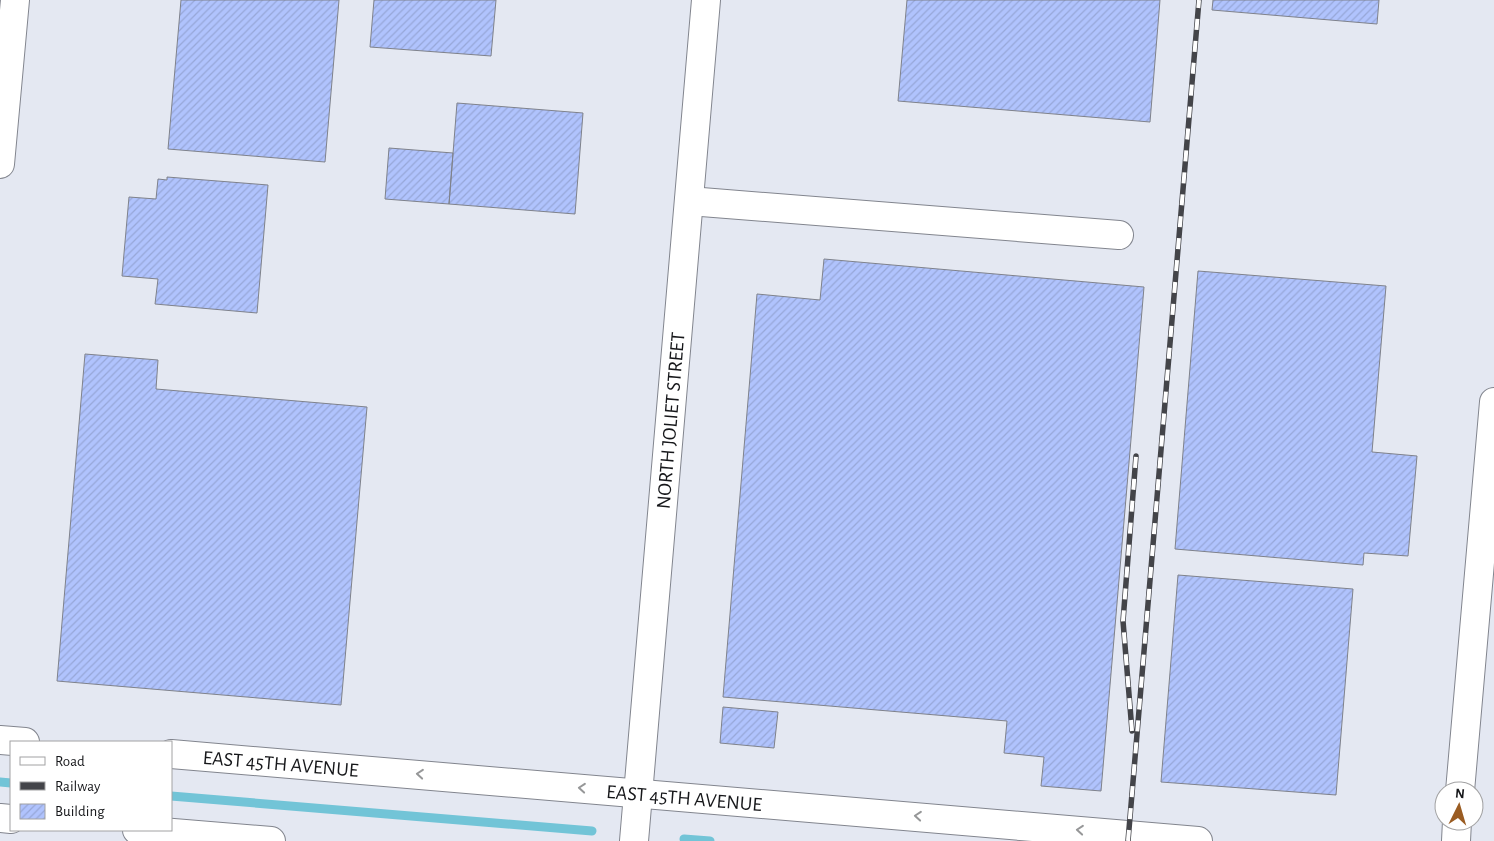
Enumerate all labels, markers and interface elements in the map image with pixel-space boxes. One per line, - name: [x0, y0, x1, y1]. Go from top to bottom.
- street label: NORTH JOLIET STREET: [653, 331, 689, 510]
- legend: [10, 741, 172, 831]
- street label: EAST 45TH AVENUE: [202, 748, 360, 781]
- text: Road: [55, 754, 85, 769]
- one-way arrow: [415, 769, 423, 780]
- text: Railway: [55, 779, 101, 794]
- north arrow: [1434, 781, 1484, 831]
- one-way arrow: [577, 782, 585, 793]
- street label: EAST 45TH AVENUE: [605, 782, 763, 815]
- text: N: [1455, 787, 1466, 801]
- text: Building: [55, 804, 105, 819]
- one-way arrow: [914, 811, 922, 822]
- one-way arrow: [1075, 825, 1083, 836]

